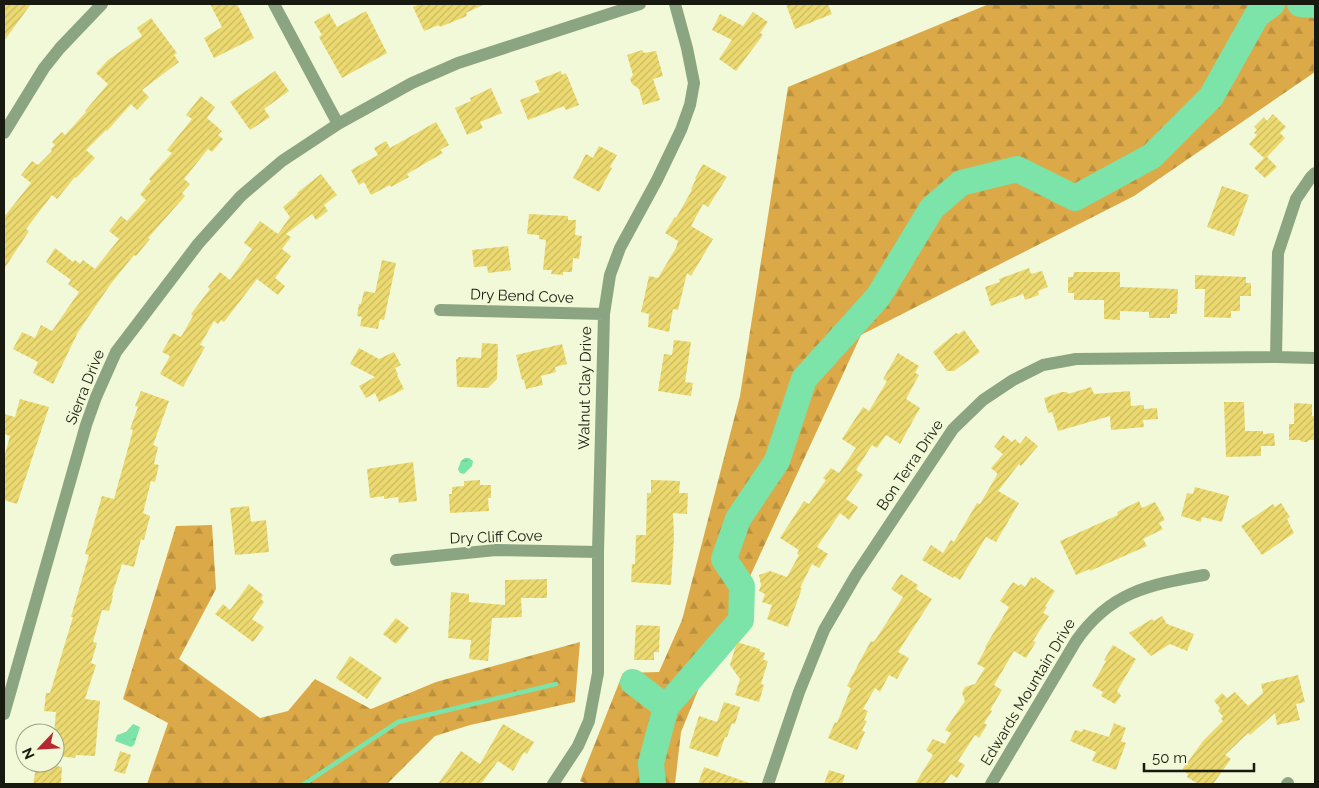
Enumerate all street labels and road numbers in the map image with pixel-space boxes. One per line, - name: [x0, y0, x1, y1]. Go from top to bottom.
- street label: Dry Bend Cove: [470, 285, 574, 307]
- street label: Walnut Clay Drive: [575, 326, 595, 450]
- street label: Sierra Drive: [62, 347, 108, 427]
- street label: Bon Terra Drive: [873, 416, 947, 514]
- street label: Dry Cliff Cove: [449, 526, 543, 548]
- street label: Edwards Mountain Drive: [977, 615, 1079, 769]

